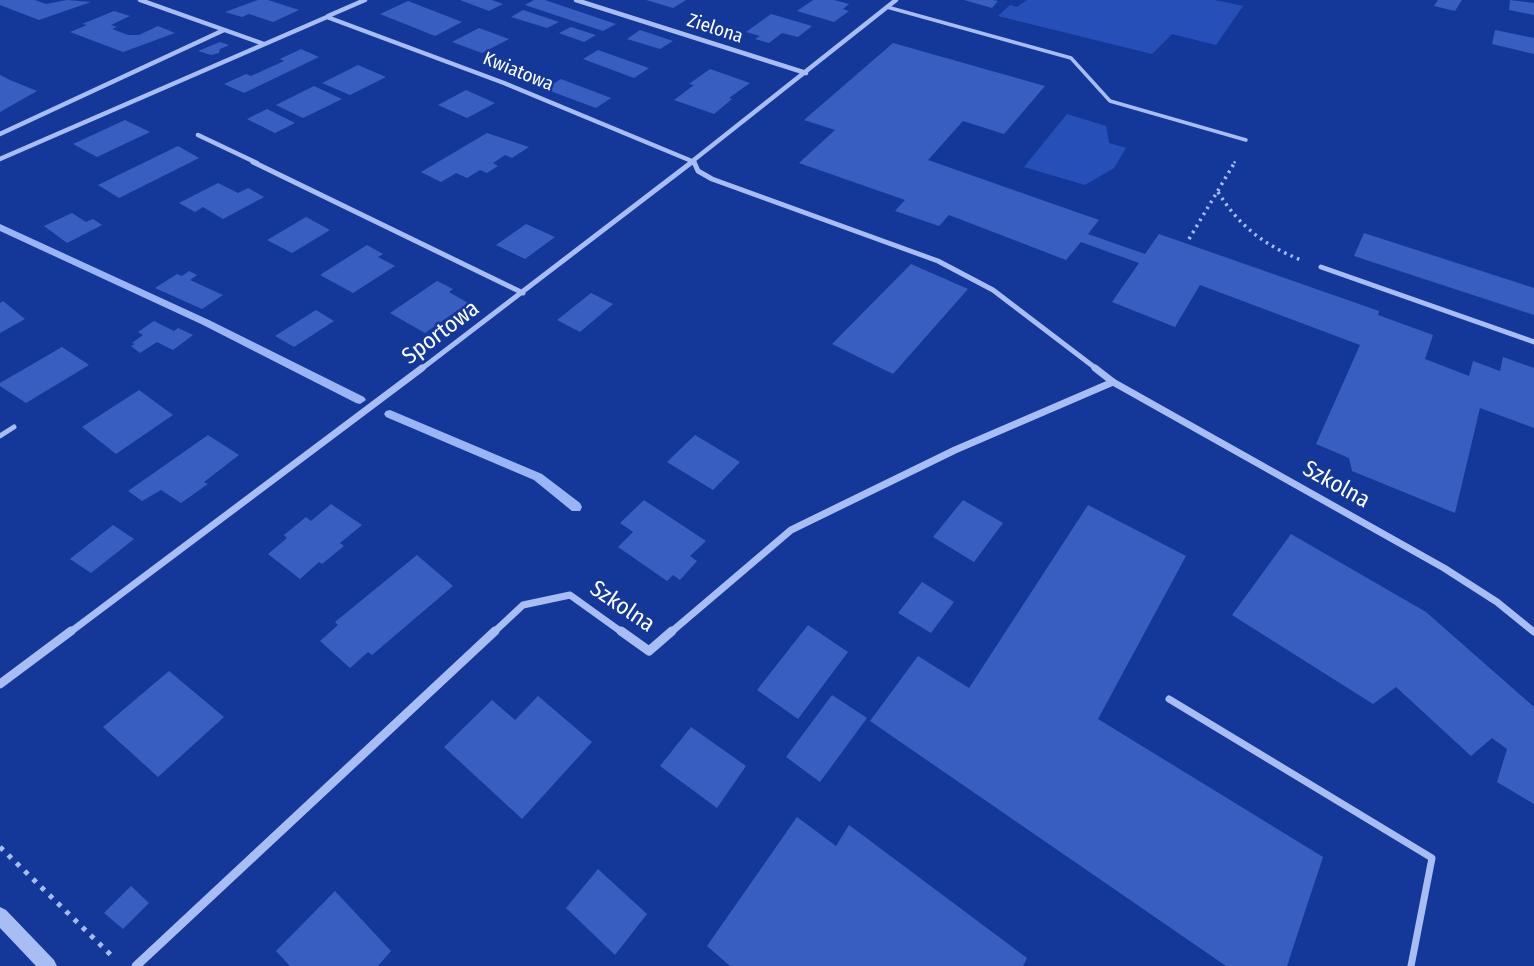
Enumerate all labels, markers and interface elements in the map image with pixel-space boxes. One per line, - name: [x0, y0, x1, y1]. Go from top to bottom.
- street label: Zielona: [684, 9, 746, 49]
- street label: Kwiatowa: [479, 48, 557, 96]
- street label: Sportowa: [397, 295, 485, 371]
- street label: Szkolna: [1298, 455, 1374, 515]
- street label: Szkolna: [584, 575, 660, 639]

